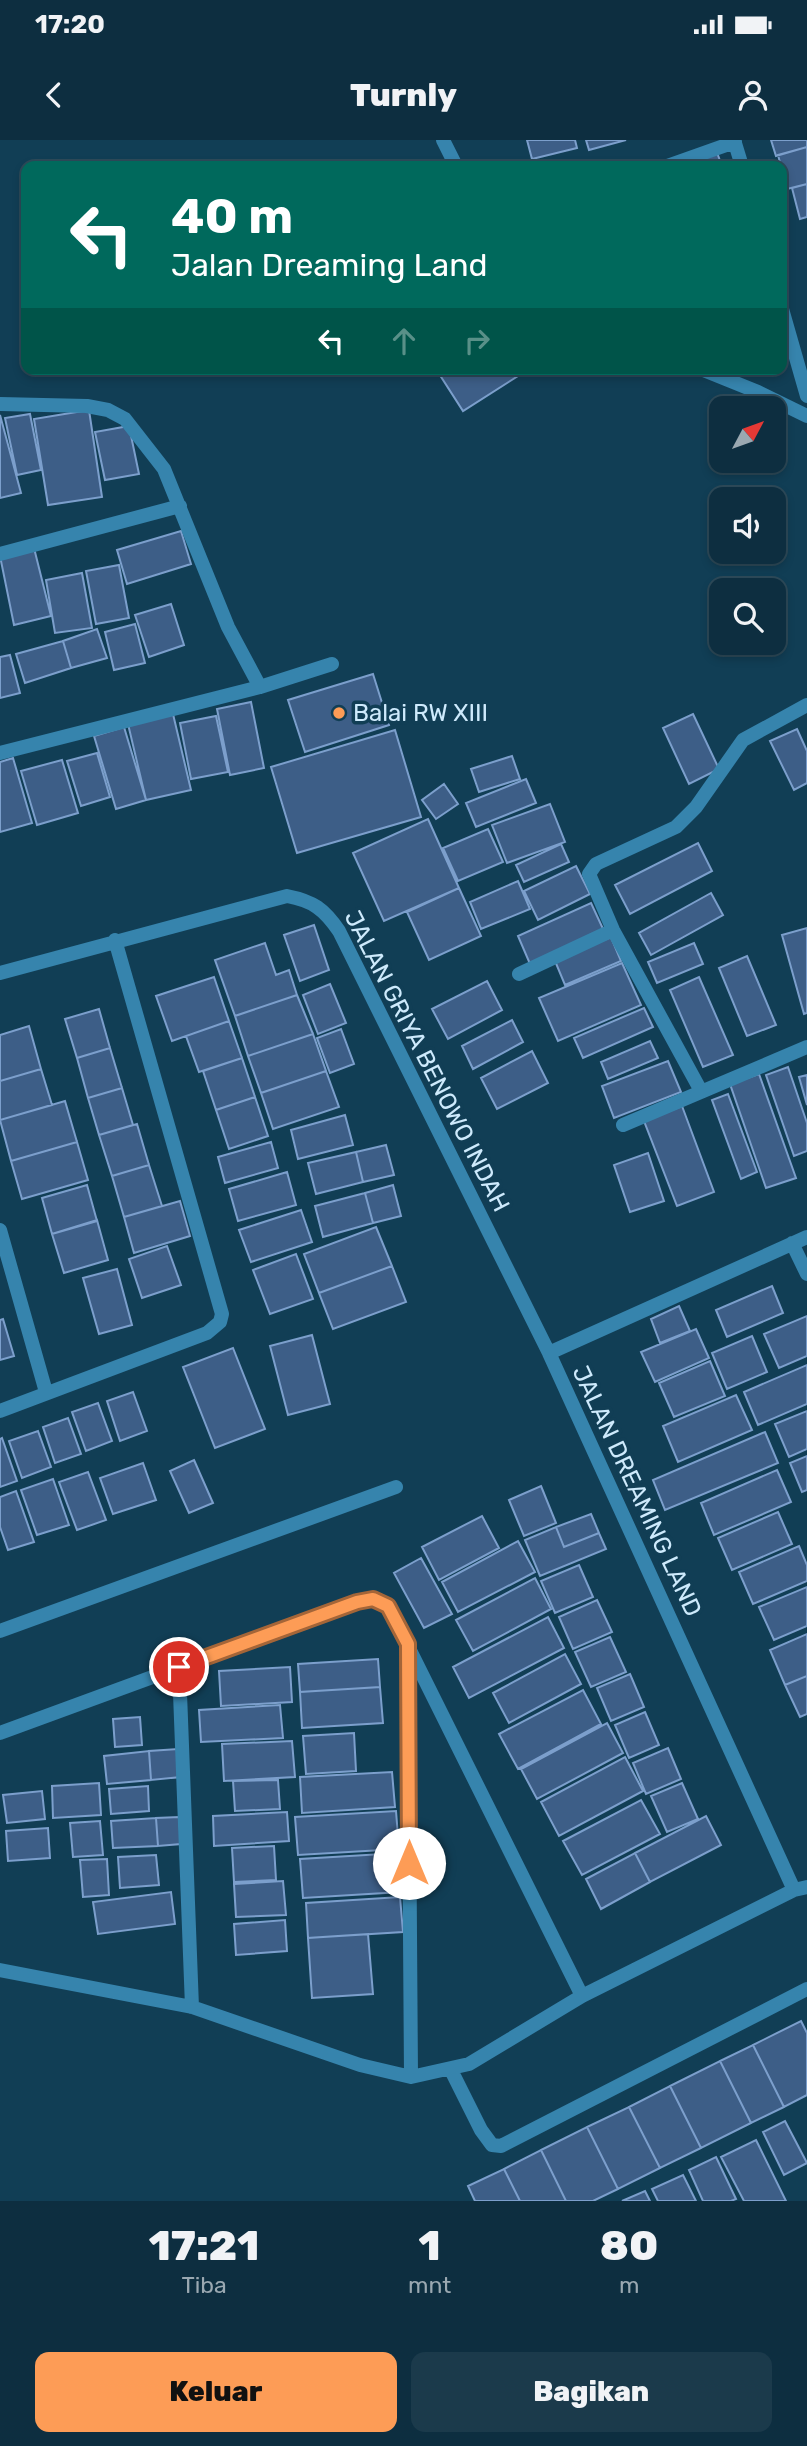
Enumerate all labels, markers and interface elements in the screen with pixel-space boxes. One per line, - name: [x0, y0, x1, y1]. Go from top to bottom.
- text: 17:20: [35, 9, 105, 40]
- icon: back: [35, 76, 73, 114]
- text: Turnly: [350, 76, 457, 114]
- icon: person: [734, 76, 772, 114]
- text: 40 m: [171, 187, 293, 245]
- icon: left: [56, 189, 147, 280]
- text: Jalan Dreaming Land: [171, 246, 488, 284]
- icon: left: [312, 322, 350, 360]
- icon: ahead: [385, 322, 423, 360]
- icon: right: [458, 322, 496, 360]
- north arrow: [709, 396, 786, 472]
- map controls: [709, 396, 786, 655]
- button: sound: [709, 487, 786, 564]
- button: search: [709, 578, 786, 655]
- place label: Balai RW XIII: [353, 699, 488, 727]
- marker: Balai RW XIII: [331, 705, 347, 721]
- street label: JALAN GRIYA BENOWO INDAH: [339, 906, 515, 1216]
- street label: JALAN DREAMING LAND: [567, 1361, 707, 1621]
- pin: [149, 1637, 209, 1697]
- icon: arrive: [160, 1648, 198, 1686]
- position arrow: [372, 1826, 446, 1900]
- text: 17:21: [149, 2221, 259, 2271]
- text: 1: [419, 2221, 441, 2271]
- text: 80: [600, 2221, 658, 2271]
- text: Tiba: [181, 2271, 227, 2299]
- text: mnt: [408, 2271, 451, 2299]
- text: m: [619, 2271, 639, 2299]
- button: Keluar: [35, 2352, 397, 2432]
- button: Bagikan: [411, 2352, 772, 2432]

